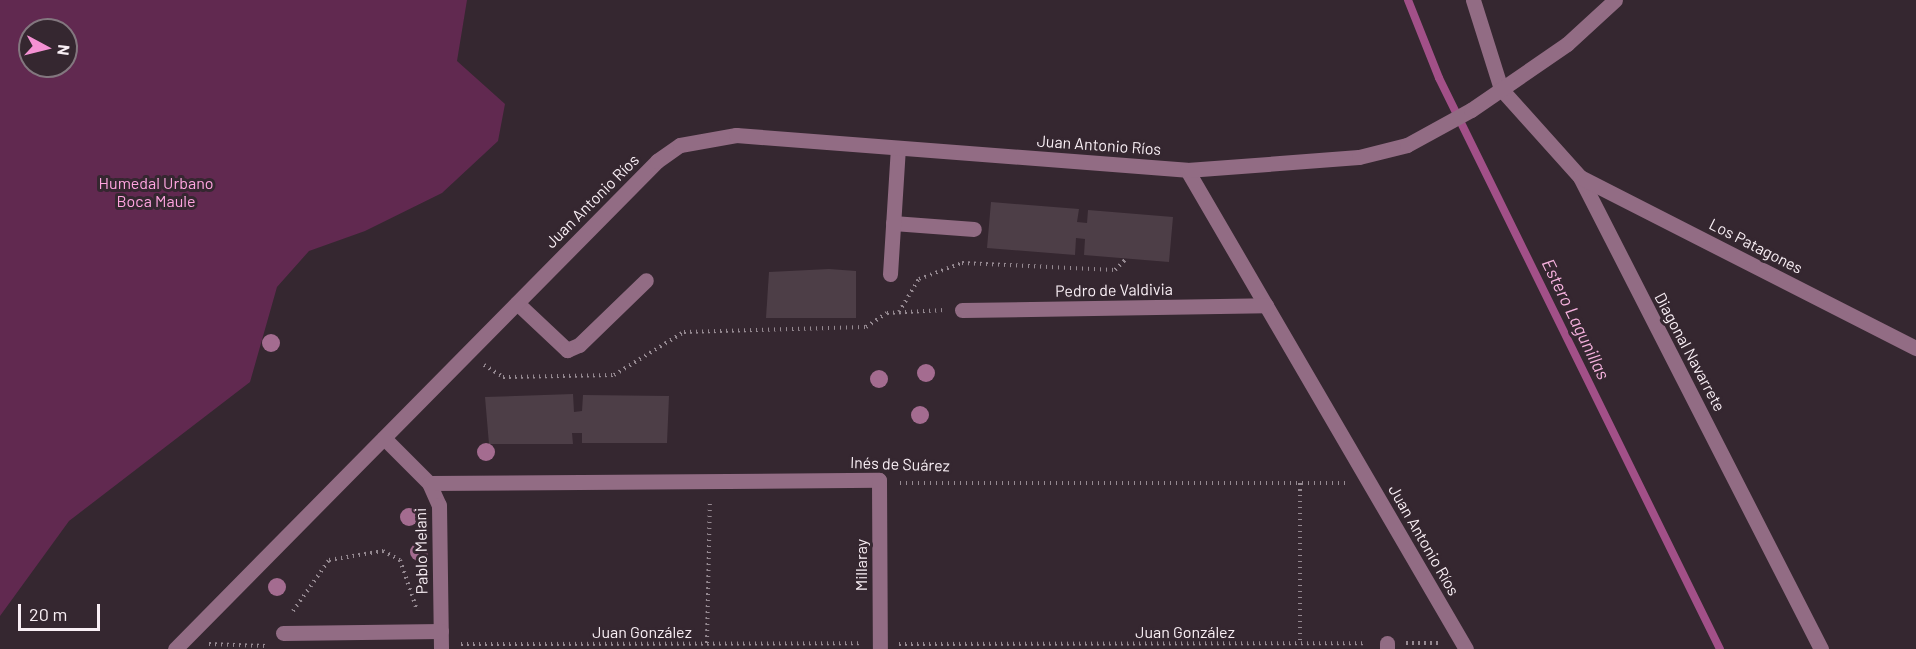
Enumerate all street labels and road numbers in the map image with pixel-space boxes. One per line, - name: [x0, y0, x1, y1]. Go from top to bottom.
- street label: Juan Antonio Ríos: [1036, 131, 1162, 159]
- street label: Juan Antonio Ríos: [541, 150, 643, 252]
- street label: Los Patagones: [1706, 214, 1806, 278]
- street label: Pedro de Valdivia: [1055, 279, 1173, 301]
- street label: Diagonal Navarrete: [1651, 289, 1729, 415]
- street label: Inés de Suárez: [850, 453, 950, 475]
- street label: Juan Antonio Ríos: [1385, 481, 1463, 599]
- street label: Pablo Melani: [411, 508, 431, 594]
- street label: Millaray: [851, 539, 871, 591]
- street label: Juan González: [592, 622, 692, 642]
- street label: Juan González: [1135, 622, 1235, 642]

